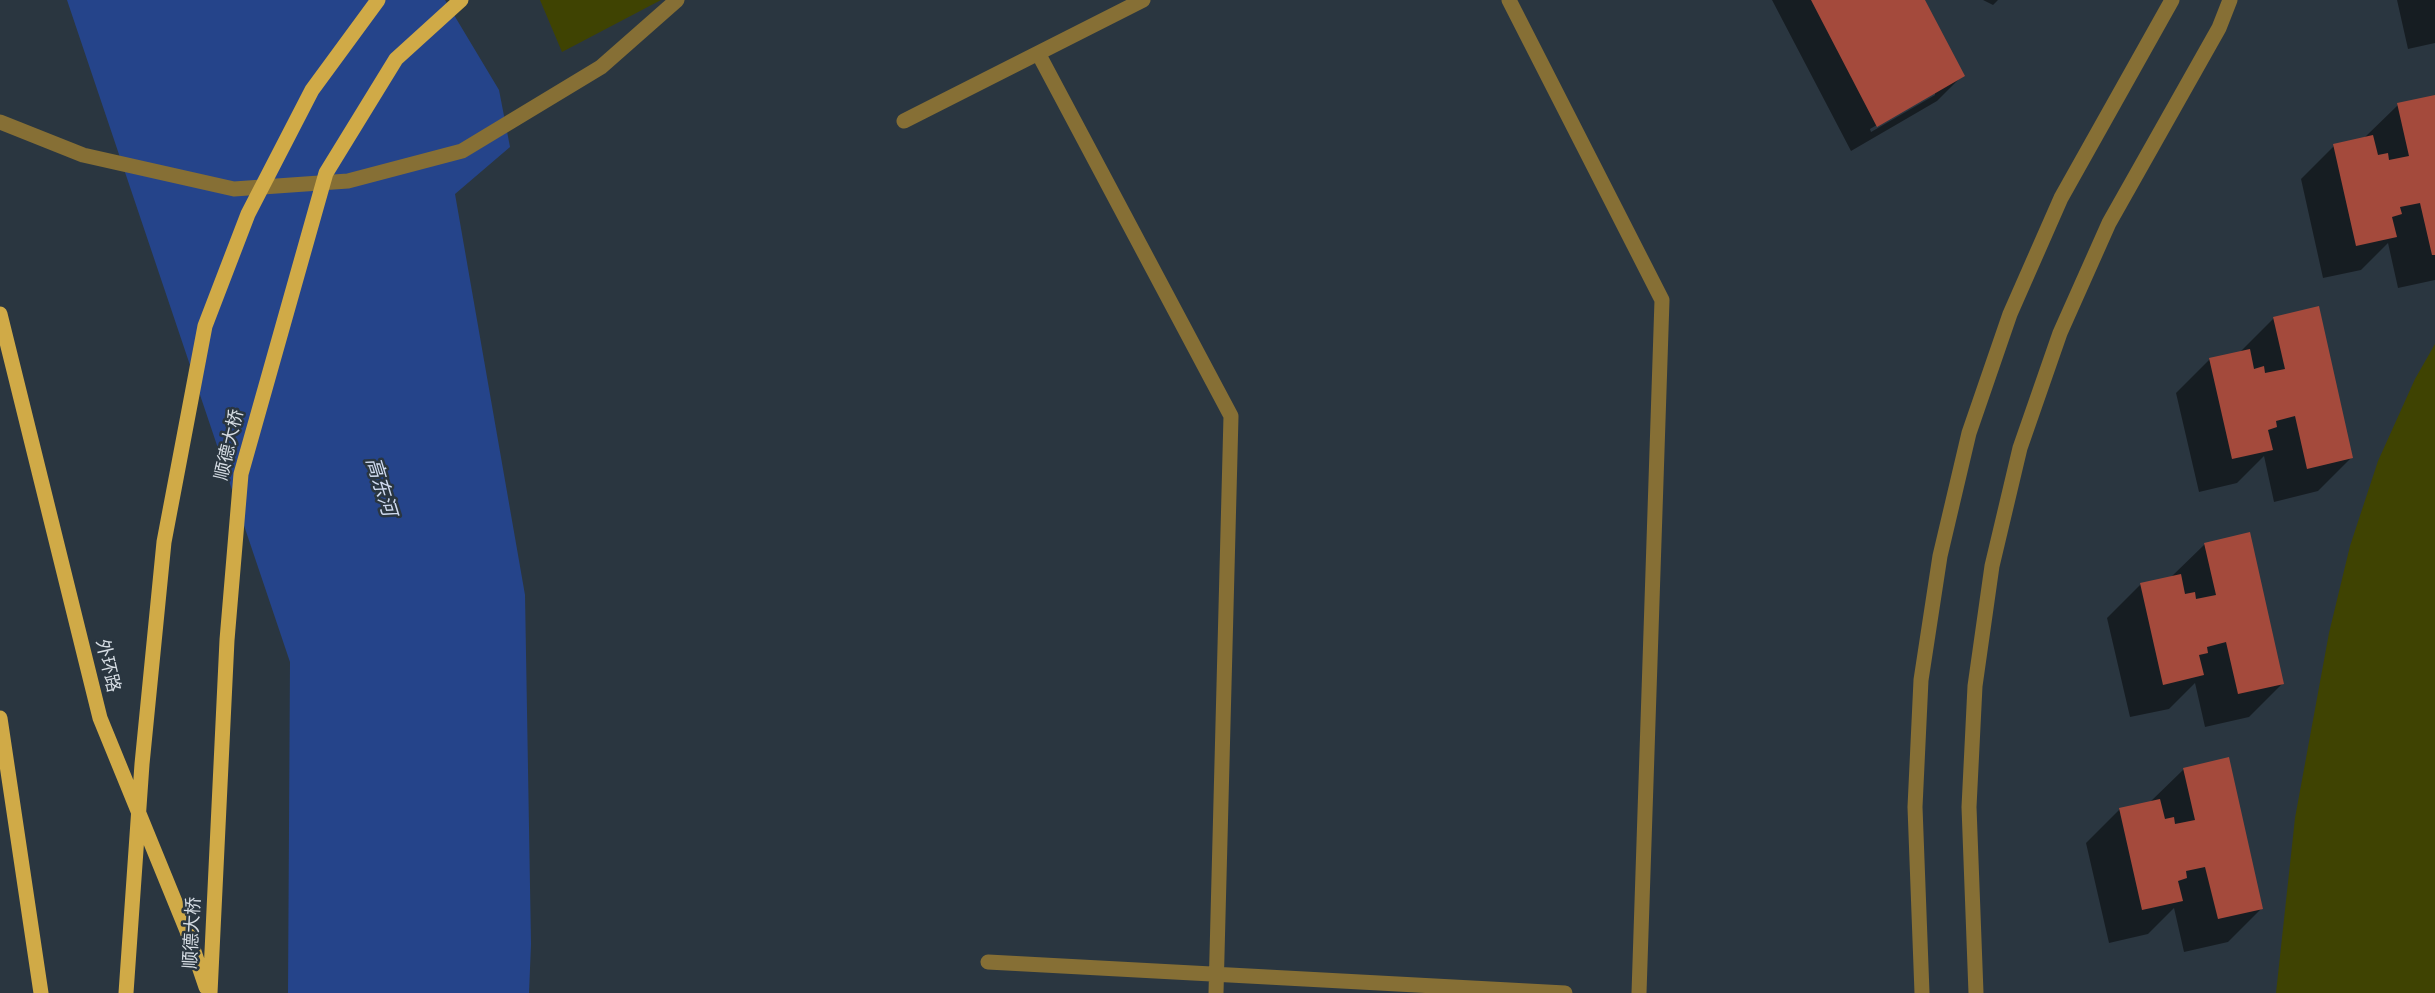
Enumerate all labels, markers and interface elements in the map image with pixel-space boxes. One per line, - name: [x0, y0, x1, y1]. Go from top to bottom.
- street label: 顺德大桥: [211, 407, 249, 483]
- water label: 高东河: [360, 455, 400, 519]
- street label: 外环路: [90, 637, 124, 695]
- street label: 顺德大桥: [180, 896, 206, 970]

